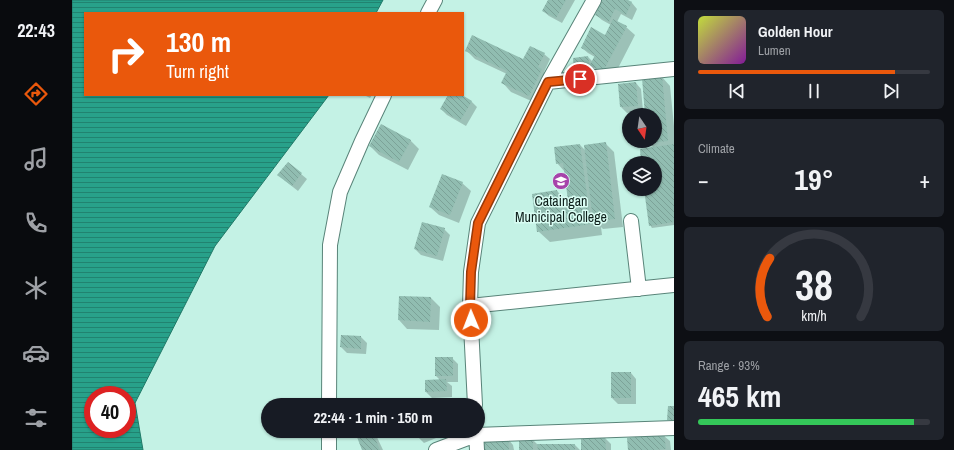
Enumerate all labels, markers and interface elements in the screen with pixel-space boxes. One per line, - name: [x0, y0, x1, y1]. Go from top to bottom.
- text: 22:43: [17, 18, 55, 43]
- text: Golden Hour: [758, 21, 833, 42]
- text: 130 m: [166, 23, 231, 61]
- icon: right: [100, 28, 152, 80]
- text: Lumen: [758, 42, 791, 59]
- text: Turn right: [166, 59, 229, 84]
- pin: [563, 62, 597, 96]
- icon: arrive: [569, 68, 591, 90]
- icon: directions: [22, 80, 50, 108]
- icon: previous: [726, 80, 748, 102]
- icon: pause: [803, 80, 825, 102]
- icon: next: [880, 80, 902, 102]
- north arrow: [622, 108, 662, 148]
- map controls: [622, 108, 662, 196]
- text: Climate: [698, 140, 735, 157]
- icon: music: [22, 145, 50, 173]
- button: layers: [622, 156, 662, 196]
- text: 19°: [794, 159, 834, 199]
- text: −: [698, 165, 709, 195]
- text: +: [919, 165, 930, 195]
- school or university icon: Cataingan Municipal College: [551, 171, 571, 191]
- place label: Cataingan Municipal College: [515, 192, 607, 226]
- icon: phone: [22, 209, 50, 237]
- text: 38: [795, 257, 833, 313]
- icon: climate: [22, 274, 50, 302]
- position arrow: [450, 299, 492, 341]
- text: km/h: [801, 306, 827, 325]
- icon: car: [22, 339, 50, 367]
- text: Range · 93%: [698, 357, 760, 374]
- text: 465 km: [698, 376, 781, 416]
- speed limit sign: 40: [84, 386, 136, 438]
- icon: filters: [22, 404, 50, 432]
- text: 22:44 · 1 min · 150 m: [314, 407, 432, 428]

